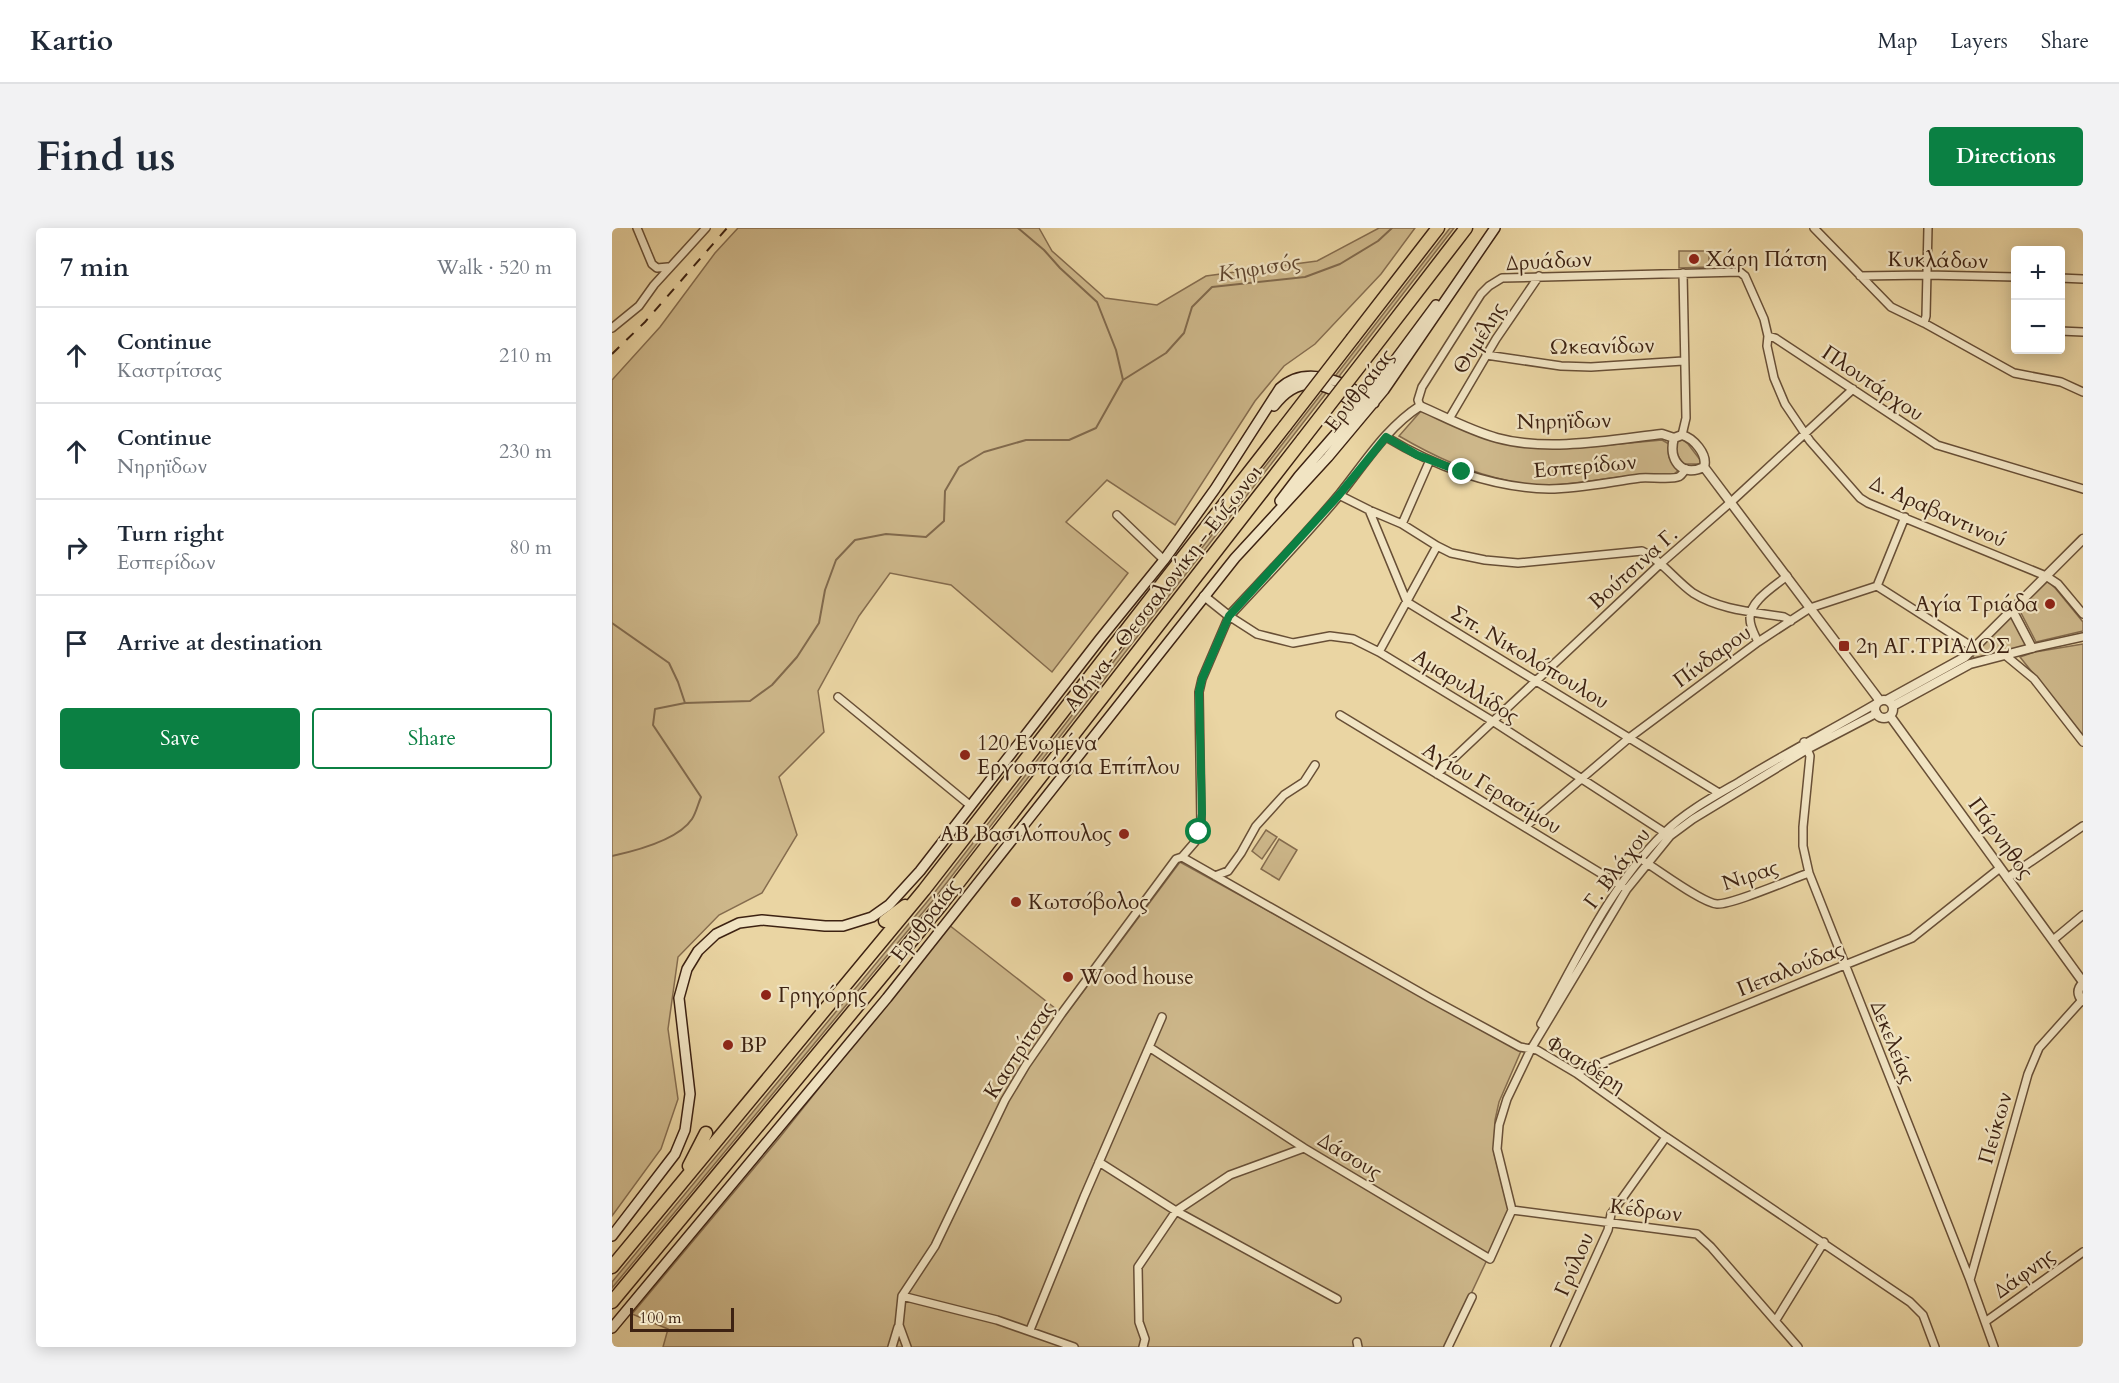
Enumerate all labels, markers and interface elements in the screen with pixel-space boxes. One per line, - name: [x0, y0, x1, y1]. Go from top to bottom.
- text: Kartio: [30, 22, 113, 60]
- text: Map: [1878, 27, 1918, 56]
- text: Layers: [1951, 27, 2008, 56]
- text: Share: [2041, 27, 2089, 56]
- button: Directions: [1929, 127, 2083, 186]
- text: Find us: [36, 128, 176, 185]
- street label: Δρυάδων: [1505, 245, 1593, 278]
- place label: Χάρη Πάτση: [1706, 245, 1827, 274]
- street label: Κυκλάδων: [1887, 245, 1989, 276]
- map controls: [2011, 246, 2065, 354]
- button: +: [2011, 246, 2065, 300]
- water label: Κηφισός: [1216, 247, 1303, 289]
- text: 7 min: [60, 250, 129, 285]
- marker: Χάρη Πάτση: [1687, 252, 1701, 266]
- text: Walk · 520 m: [437, 254, 552, 281]
- street label: Θυμέλης: [1446, 297, 1513, 380]
- button: −: [2011, 300, 2065, 354]
- text: Continue: [117, 327, 212, 357]
- street label: Ωκεανίδων: [1549, 331, 1655, 362]
- icon: ahead: [60, 339, 93, 372]
- street label: Πλουτάρχου: [1816, 339, 1929, 428]
- text: 210 m: [499, 342, 552, 369]
- street label: Ερυθραίας: [1318, 343, 1401, 438]
- text: Καστρίτσας: [117, 357, 222, 384]
- street label: Νηρηϊδων: [1516, 406, 1612, 437]
- text: Continue: [117, 423, 212, 453]
- icon: ahead: [60, 435, 93, 468]
- text: 230 m: [499, 438, 552, 465]
- street label: Εσπερίδων: [1532, 448, 1638, 485]
- text: Νηρηϊδων: [117, 453, 207, 480]
- street label: Αθήνα - Θεσσαλονίκη - Εύζωνοι: [1057, 458, 1270, 718]
- route end: [1448, 458, 1474, 484]
- street label: Δ. Αραβαντινού: [1865, 468, 2010, 554]
- text: Turn right: [117, 519, 224, 549]
- street label: Βούτσινα Γ.: [1582, 521, 1684, 616]
- icon: right: [60, 531, 93, 564]
- text: 80 m: [509, 534, 552, 561]
- text: Εσπερίδων: [117, 549, 216, 576]
- place label: Αγία Τριάδα: [1915, 590, 2038, 619]
- marker: Αγία Τριάδα: [2043, 597, 2057, 611]
- street label: Σπ. Νικολόπουλου: [1445, 599, 1614, 716]
- street label: Πίνδαρου: [1667, 618, 1757, 695]
- icon: arrive: [60, 627, 93, 660]
- text: Arrive at destination: [117, 628, 322, 658]
- place label: 2η ΑΓ.ΤΡΙΑΔΟΣ: [1856, 632, 2010, 661]
- marker: 2η ΑΓ.ΤΡΙΑΔΟΣ: [1837, 639, 1851, 653]
- street label: Αμαρυλλίδος: [1407, 642, 1525, 731]
- button: Save: [60, 708, 300, 769]
- button: Share: [312, 708, 552, 769]
- place label: 120 Ενωμένα Εργοστάσια Επίπλου: [977, 729, 1180, 782]
- street label: Αγίου Γερασίμου: [1417, 735, 1567, 841]
- marker: 120 Ενωμένα Εργοστάσια Επίπλου: [958, 748, 972, 762]
- street label: Πάρνηθος: [1961, 792, 2040, 885]
- route start: [1185, 818, 1211, 844]
- place label: ΑΒ Βασιλόπουλος: [940, 820, 1112, 849]
- street label: Γ. Βλάχου: [1577, 822, 1658, 915]
- marker: ΑΒ Βασιλόπουλος: [1117, 827, 1131, 841]
- street label: Νιρας: [1718, 853, 1782, 898]
- street label: Ερυθραίας: [884, 873, 967, 968]
- place label: Κωτσόβολος: [1028, 888, 1148, 917]
- marker: Κωτσόβολος: [1009, 895, 1023, 909]
- street label: Πεταλούδας: [1733, 935, 1848, 1004]
- place label: Wood house: [1079, 963, 1194, 992]
- marker: Wood house: [1061, 970, 1075, 984]
- place label: Γρηγόρης: [778, 981, 867, 1010]
- marker: Γρηγόρης: [759, 988, 773, 1002]
- street label: Καστρίτσας: [977, 996, 1062, 1104]
- street label: Δεκελείας: [1863, 996, 1922, 1088]
- street label: Φασιδέρη: [1541, 1029, 1631, 1100]
- place label: BP: [740, 1031, 767, 1060]
- marker: BP: [721, 1038, 735, 1052]
- street label: Πεύκων: [1971, 1089, 2020, 1167]
- street label: Δάσους: [1312, 1126, 1387, 1187]
- street label: Κέδρων: [1608, 1192, 1684, 1229]
- street label: Γρύλου: [1548, 1228, 1601, 1301]
- street label: Δάφνης: [1988, 1241, 2061, 1306]
- scale bar: [630, 1305, 734, 1332]
- text: 100 m: [639, 1307, 681, 1329]

